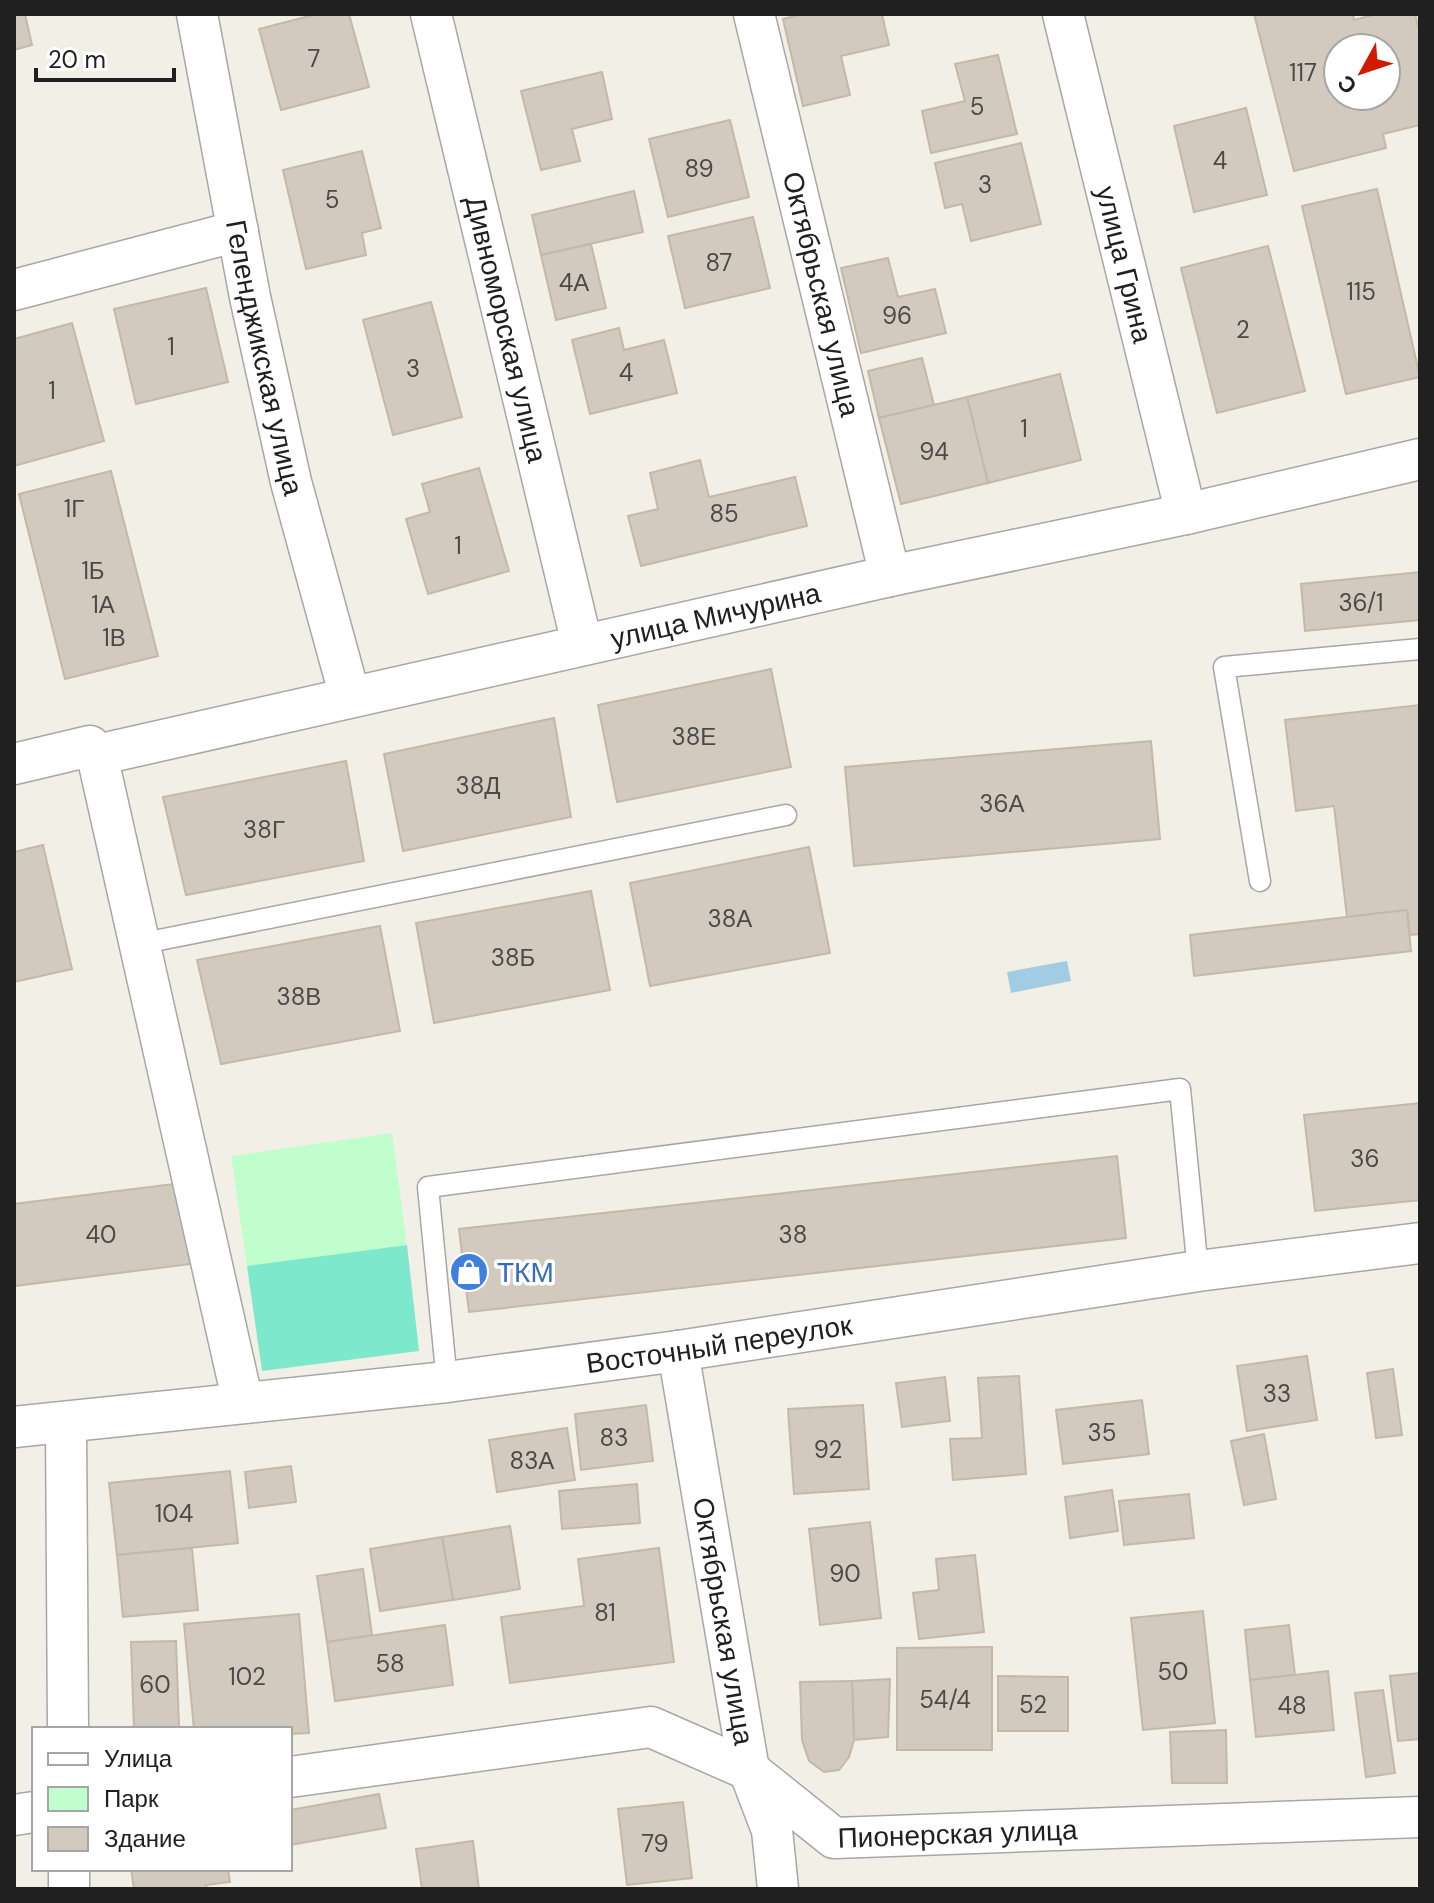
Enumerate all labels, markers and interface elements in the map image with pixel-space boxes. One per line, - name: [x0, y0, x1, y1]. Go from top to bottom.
- scale bar: [36, 32, 174, 82]
- north arrow: [1322, 32, 1402, 112]
- house number: 7: [308, 43, 320, 74]
- text: 20 m: [48, 44, 106, 75]
- house number: 117: [1289, 57, 1317, 88]
- text: С: [1331, 69, 1363, 100]
- house number: 5: [970, 91, 984, 122]
- house number: 4: [1213, 145, 1227, 176]
- house number: 89: [685, 153, 713, 184]
- street label: Октябрьская улица: [774, 168, 869, 420]
- house number: 3: [978, 169, 992, 200]
- street label: улица Грина: [1088, 182, 1162, 347]
- house number: 5: [325, 184, 339, 215]
- street label: Дивноморская улица: [457, 192, 556, 467]
- street label: Геленджикская улица: [217, 217, 312, 500]
- house number: 87: [706, 247, 732, 278]
- house number: 4А: [559, 267, 589, 298]
- house number: 115: [1346, 276, 1376, 307]
- house number: 96: [882, 300, 912, 331]
- house number: 2: [1236, 314, 1250, 345]
- house number: 1: [167, 331, 175, 362]
- house number: 3: [406, 353, 420, 384]
- house number: 4: [619, 357, 633, 388]
- house number: 1: [48, 375, 56, 406]
- house number: 1: [1020, 413, 1028, 444]
- house number: 94: [919, 436, 949, 467]
- house number: 1Г: [64, 493, 84, 524]
- house number: 85: [709, 498, 739, 529]
- house number: 1: [454, 530, 462, 561]
- house number: 1Б: [81, 555, 105, 586]
- street label: улица Мичурина: [607, 574, 824, 657]
- house number: 36/1: [1338, 587, 1384, 618]
- house number: 1А: [91, 589, 115, 620]
- house number: 1В: [102, 622, 126, 653]
- house number: 38Е: [672, 721, 716, 752]
- house number: 38Д: [455, 770, 501, 801]
- house number: 36А: [979, 788, 1025, 819]
- house number: 38Г: [243, 814, 285, 845]
- house number: 38А: [708, 903, 752, 934]
- house number: 38Б: [491, 942, 535, 973]
- house number: 38В: [277, 981, 321, 1012]
- house number: 36: [1350, 1143, 1380, 1174]
- house number: 40: [86, 1219, 116, 1250]
- house number: 38: [779, 1219, 807, 1250]
- shop icon: ТКМ: [448, 1251, 490, 1293]
- place label: ТКМ: [497, 1254, 554, 1291]
- street label: Восточный переулок: [584, 1306, 855, 1382]
- house number: 33: [1263, 1378, 1291, 1409]
- house number: 35: [1088, 1417, 1116, 1448]
- house number: 83: [600, 1422, 628, 1453]
- house number: 92: [814, 1434, 842, 1465]
- house number: 83А: [510, 1445, 554, 1476]
- street label: Октябрьская улица: [685, 1494, 763, 1748]
- house number: 104: [155, 1498, 193, 1529]
- house number: 90: [829, 1558, 861, 1589]
- house number: 81: [594, 1597, 616, 1628]
- house number: 58: [375, 1648, 405, 1679]
- house number: 50: [1157, 1656, 1189, 1687]
- house number: 102: [228, 1661, 266, 1692]
- house number: 60: [139, 1669, 171, 1700]
- house number: 54/4: [919, 1684, 971, 1715]
- house number: 52: [1019, 1689, 1047, 1720]
- house number: 48: [1277, 1690, 1307, 1721]
- legend: [32, 1727, 292, 1871]
- text: Улица: [104, 1743, 173, 1774]
- text: Парк: [104, 1783, 159, 1814]
- street label: Пионерская улица: [837, 1811, 1079, 1856]
- text: Здание: [104, 1823, 186, 1854]
- house number: 79: [641, 1828, 669, 1859]

